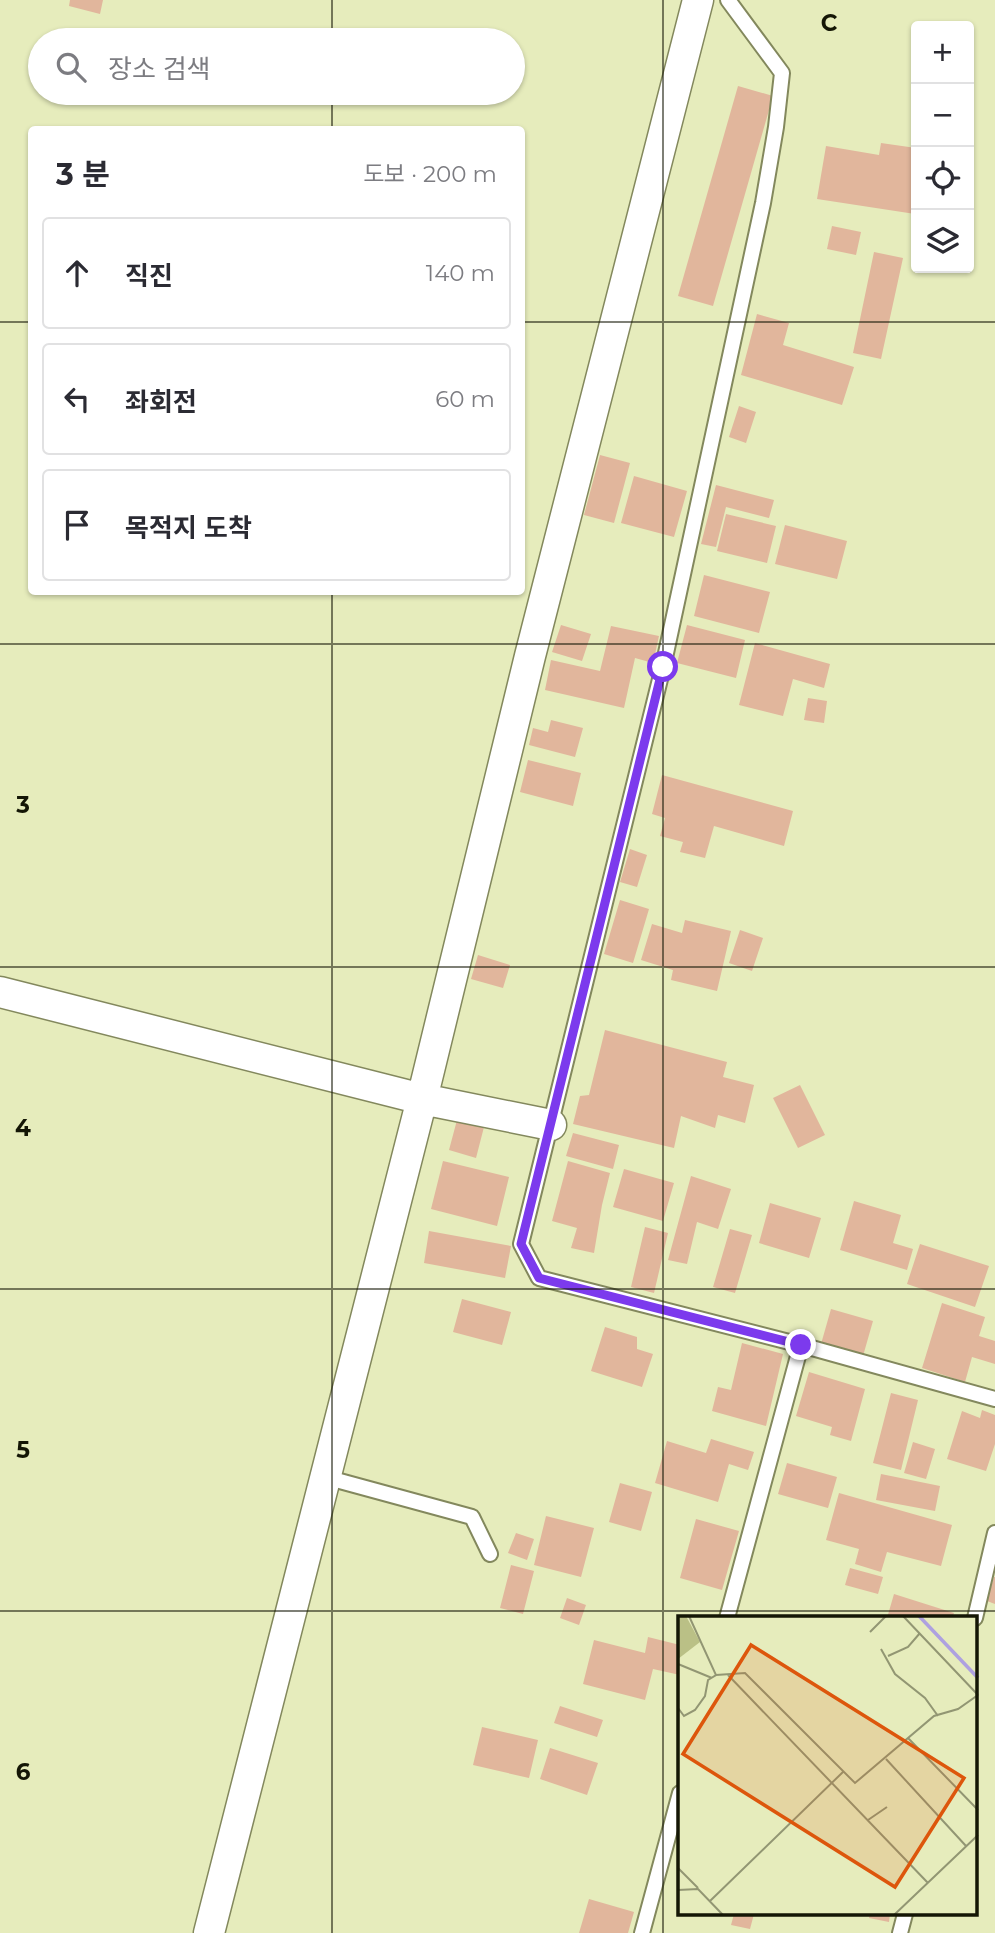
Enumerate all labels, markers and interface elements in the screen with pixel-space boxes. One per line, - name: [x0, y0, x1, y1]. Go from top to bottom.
- text: C: [821, 9, 838, 37]
- map controls: [911, 21, 974, 273]
- button: +: [911, 21, 974, 84]
- search box: [28, 28, 525, 105]
- icon: search: [52, 48, 90, 86]
- text: 장소 검색: [108, 53, 211, 85]
- button: −: [911, 84, 974, 147]
- button: locate: [911, 147, 974, 210]
- text: 3 분: [56, 156, 110, 193]
- text: 도보 · 200 m: [363, 160, 497, 188]
- button: layers: [911, 210, 974, 273]
- icon: ahead: [58, 254, 96, 292]
- text: 140 m: [426, 259, 495, 287]
- text: 직진: [125, 260, 173, 292]
- icon: left: [58, 380, 96, 418]
- text: 60 m: [435, 385, 495, 413]
- text: 좌회전: [125, 386, 197, 418]
- icon: arrive: [58, 506, 96, 544]
- text: 목적지 도착: [125, 512, 252, 544]
- route start: [647, 651, 678, 682]
- text: 3: [15, 791, 30, 819]
- text: 4: [15, 1114, 31, 1142]
- route end: [785, 1329, 816, 1360]
- text: 5: [16, 1436, 30, 1464]
- inset map: [678, 1616, 978, 1916]
- text: 6: [16, 1758, 31, 1786]

